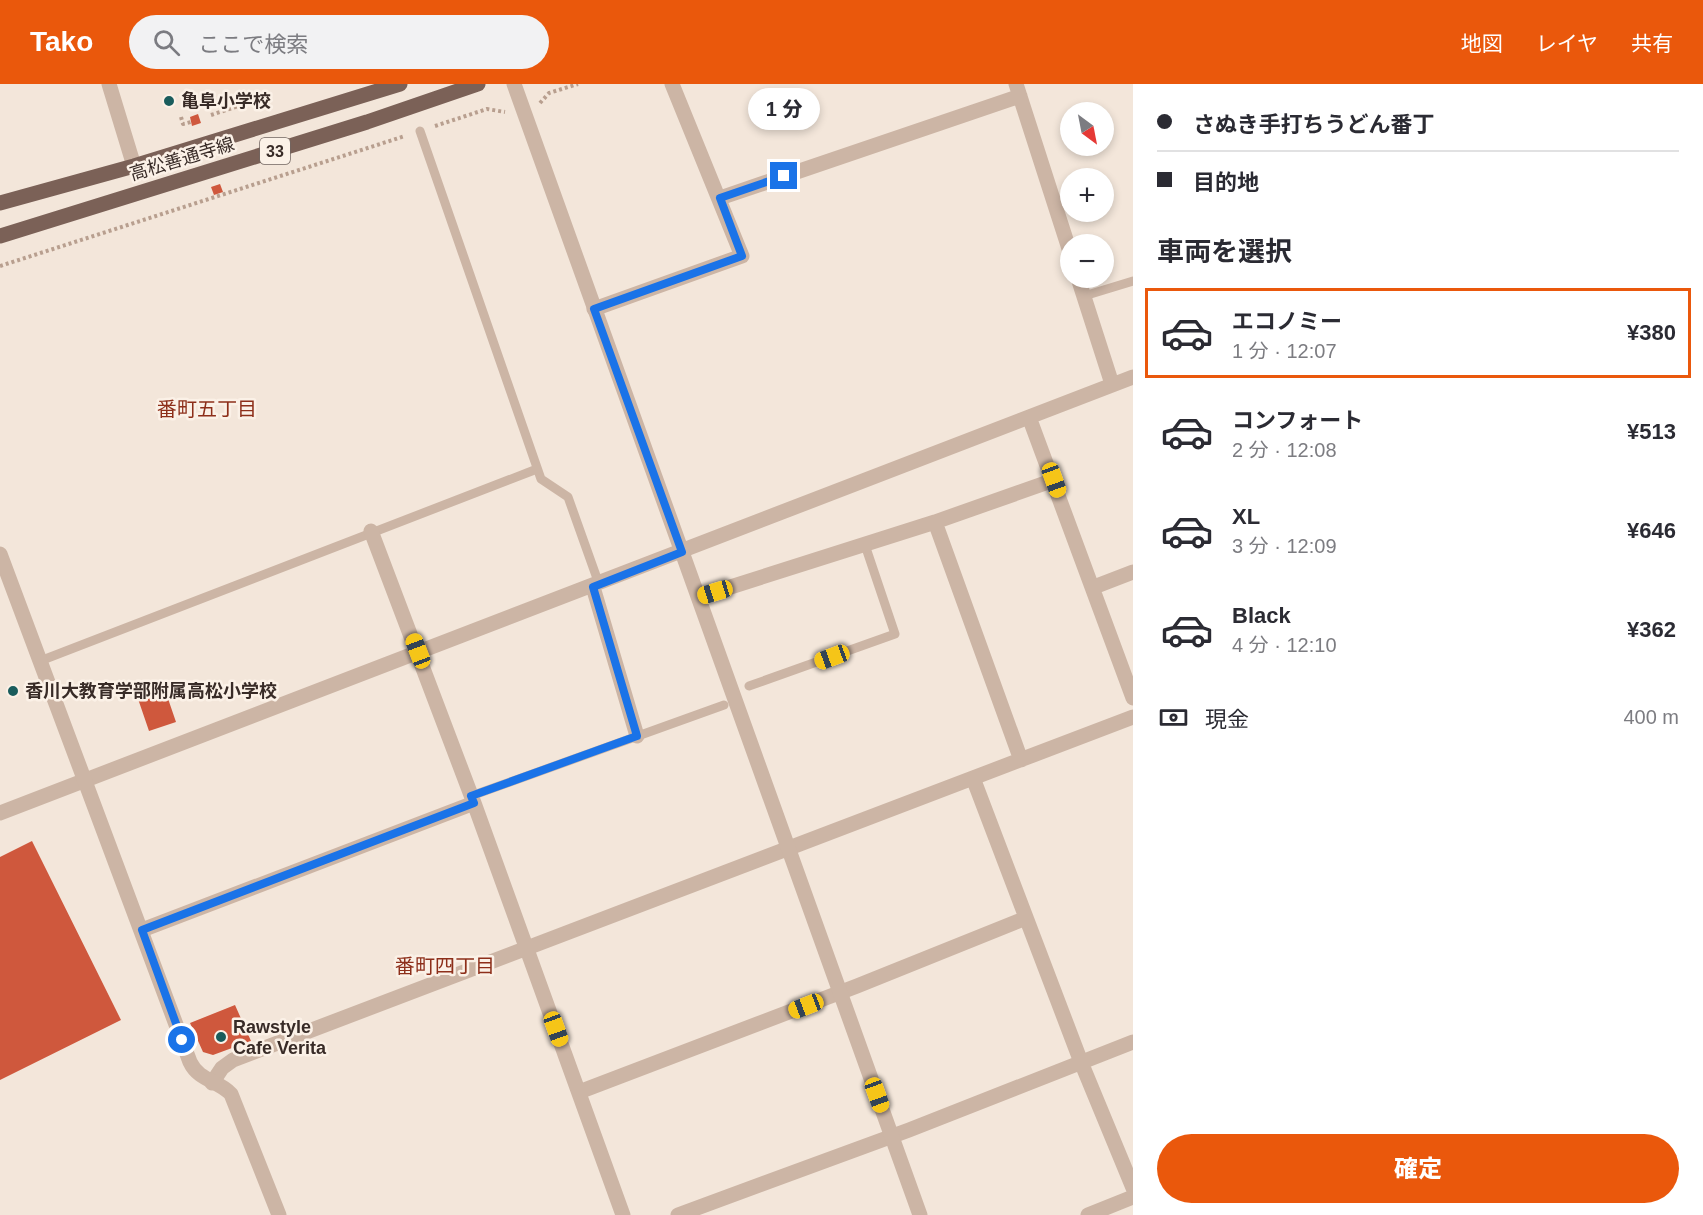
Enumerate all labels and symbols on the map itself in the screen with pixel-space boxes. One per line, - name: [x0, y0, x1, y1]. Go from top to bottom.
- callout: 1 分: [748, 89, 820, 131]
- place label: 亀阜小学校: [181, 90, 271, 111]
- marker: 亀阜小学校: [162, 94, 176, 108]
- north arrow: [1060, 102, 1114, 156]
- street label: 高松善通寺線: [127, 134, 237, 184]
- road number: 33: [260, 138, 290, 164]
- route end: [770, 162, 797, 189]
- district label: 番町五丁目: [157, 398, 257, 420]
- car: [1039, 460, 1069, 500]
- car: [695, 578, 735, 606]
- car: [403, 631, 433, 671]
- car: [812, 642, 852, 672]
- place label: 香川大教育学部附属高松小学校: [25, 681, 277, 701]
- marker: 香川大教育学部附属高松小学校: [6, 684, 20, 698]
- district label: 番町四丁目: [395, 955, 495, 977]
- car: [786, 991, 826, 1021]
- car: [541, 1009, 571, 1049]
- place label: Rawstyle Cafe Verita: [233, 1017, 327, 1058]
- route start: [168, 1026, 195, 1053]
- marker: Rawstyle Cafe Verita: [214, 1030, 228, 1044]
- car: [862, 1075, 892, 1115]

